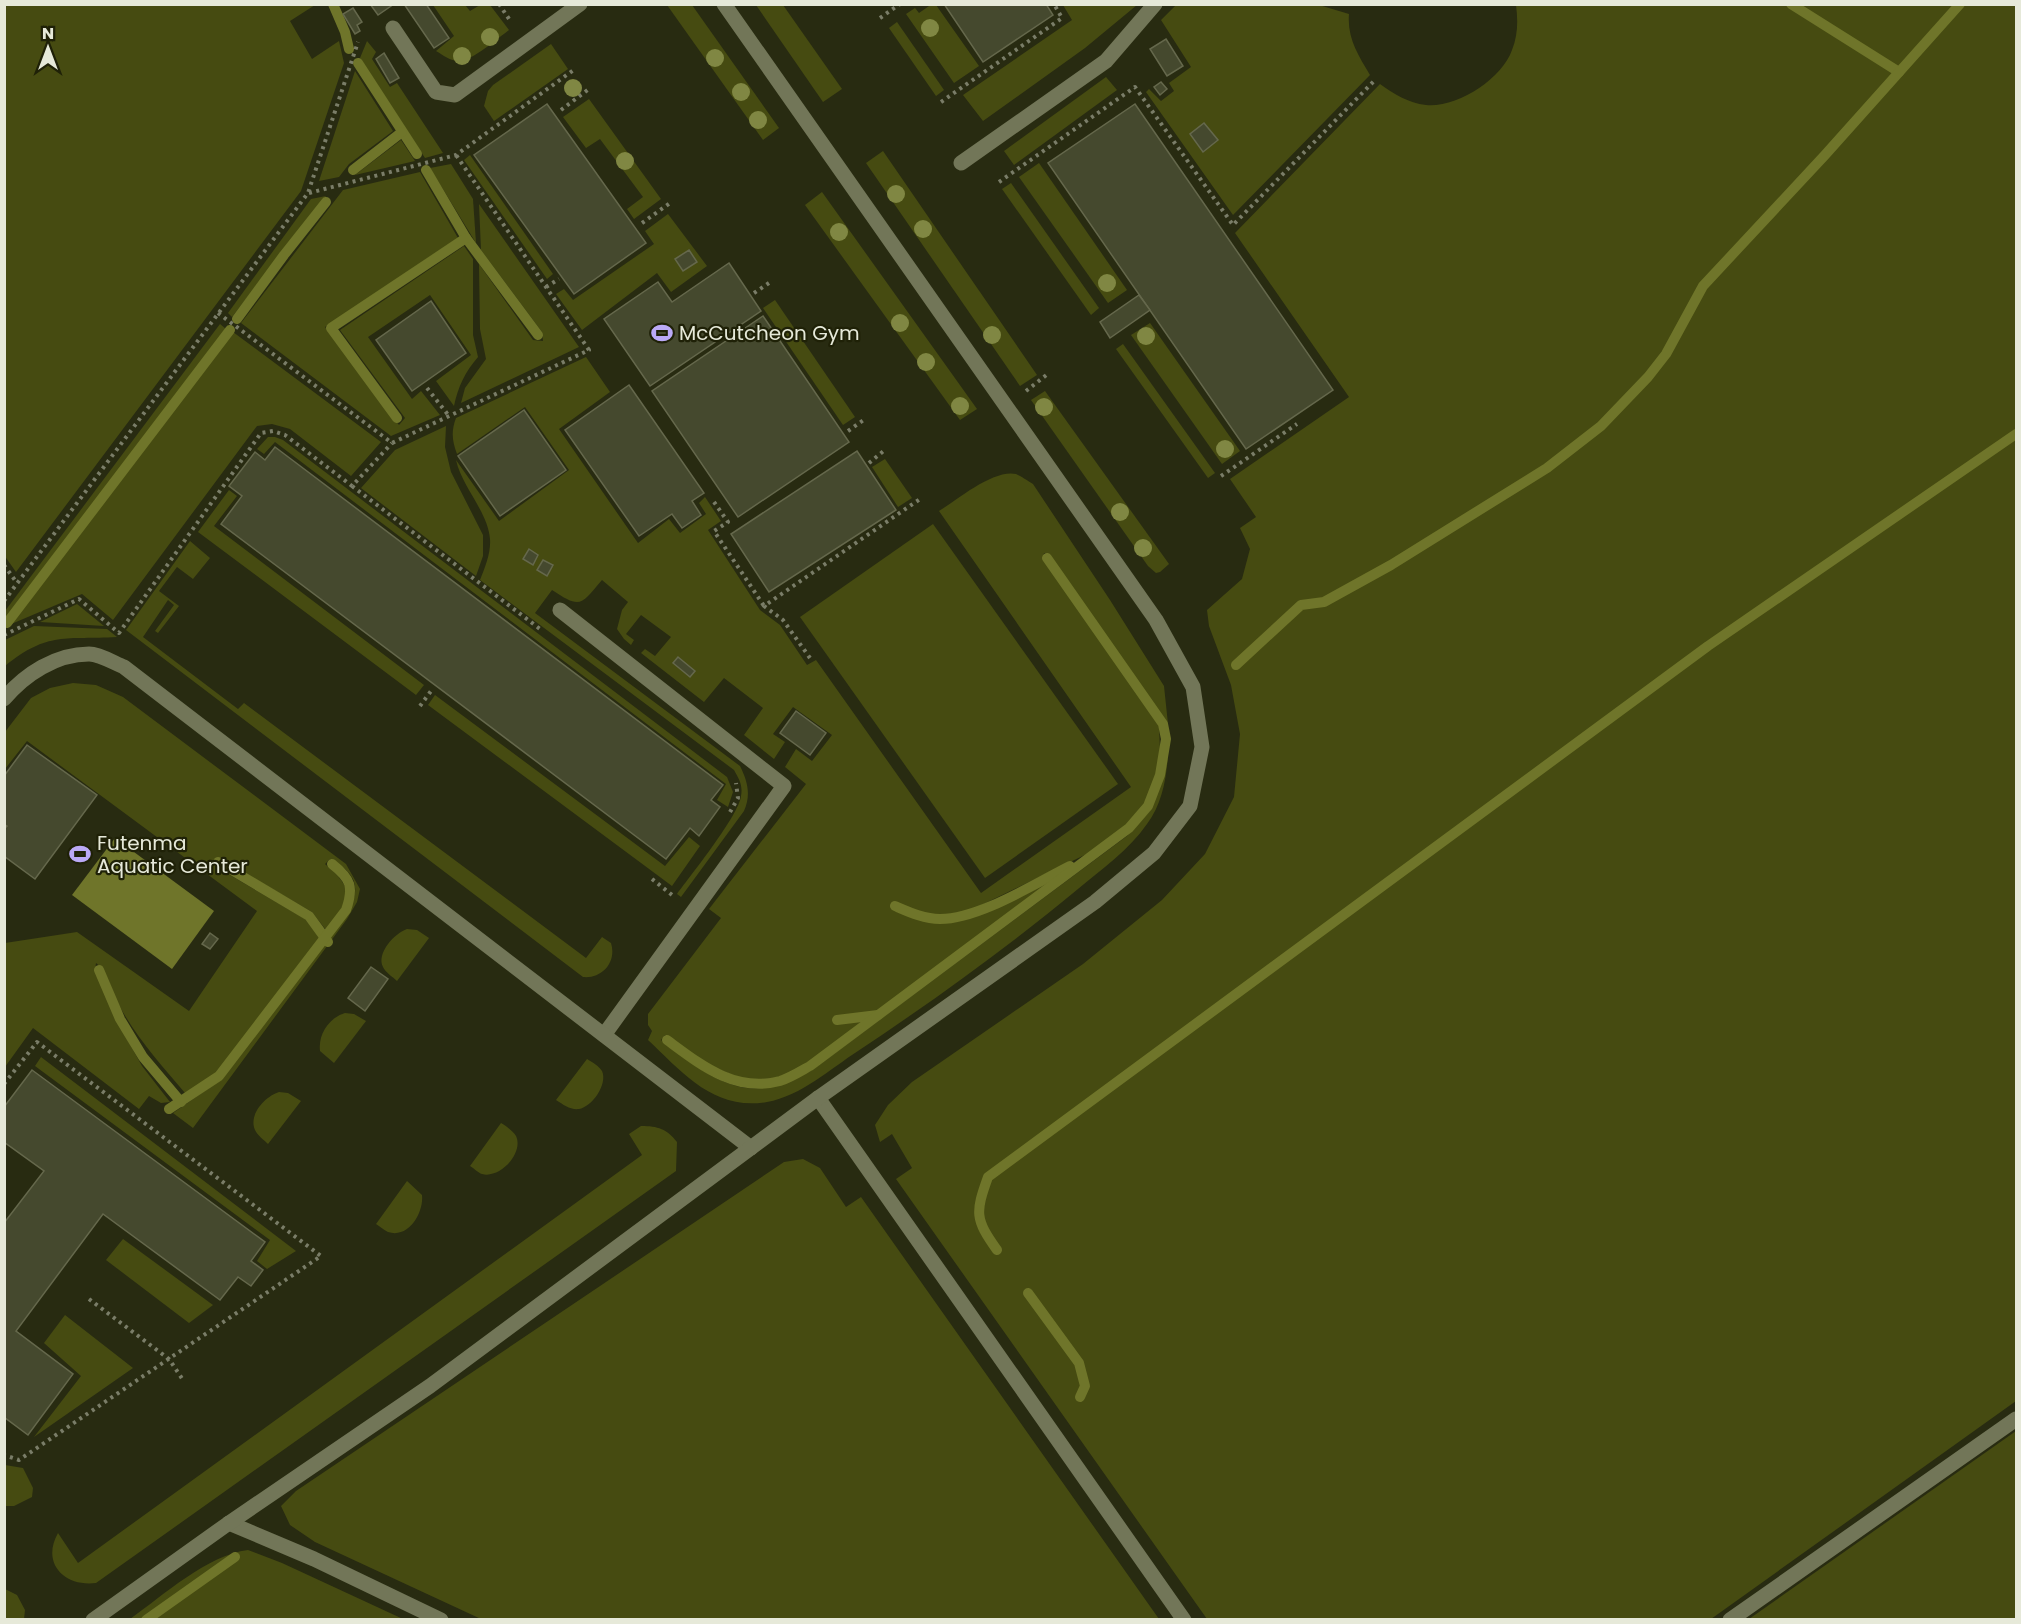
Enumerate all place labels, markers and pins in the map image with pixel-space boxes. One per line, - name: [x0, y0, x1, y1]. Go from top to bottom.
- place label: McCutcheon Gym: [679, 319, 860, 347]
- sports icon: McCutcheon Gym: [650, 321, 674, 345]
- place label: Futenma Aquatic Center: [97, 829, 248, 880]
- sports icon: Futenma Aquatic Center: [68, 842, 92, 866]

